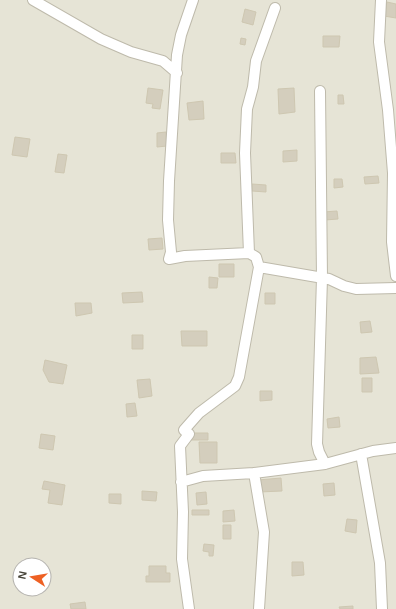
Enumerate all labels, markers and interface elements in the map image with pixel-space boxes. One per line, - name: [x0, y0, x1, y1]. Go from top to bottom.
- north arrow: [12, 557, 52, 597]
- text: N: [16, 570, 29, 580]

